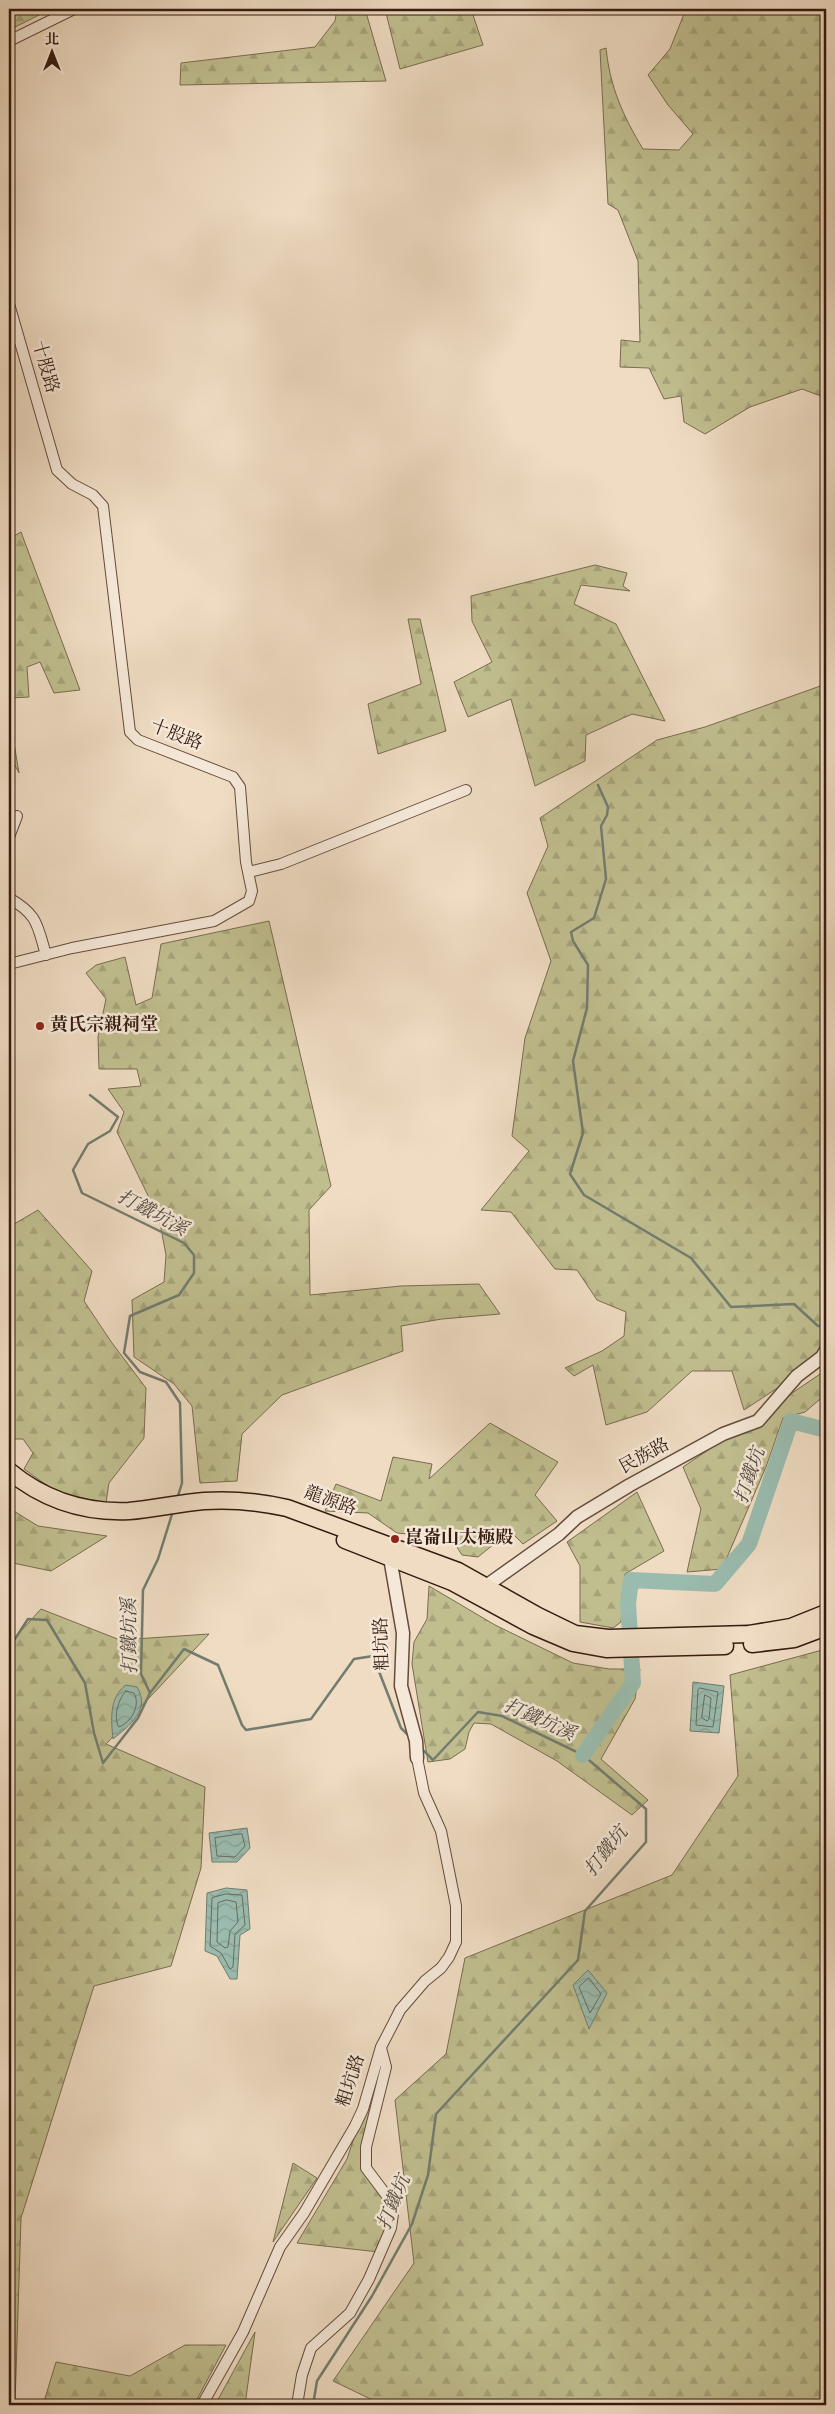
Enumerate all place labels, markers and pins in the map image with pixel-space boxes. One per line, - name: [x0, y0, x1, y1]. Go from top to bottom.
- place label: 黃氏宗親祠堂: [50, 1013, 158, 1039]
- marker: 黃氏宗親祠堂: [34, 1020, 46, 1032]
- place label: 崑崙山太極殿: [405, 1526, 513, 1552]
- marker: 崑崙山太極殿: [389, 1533, 401, 1545]

